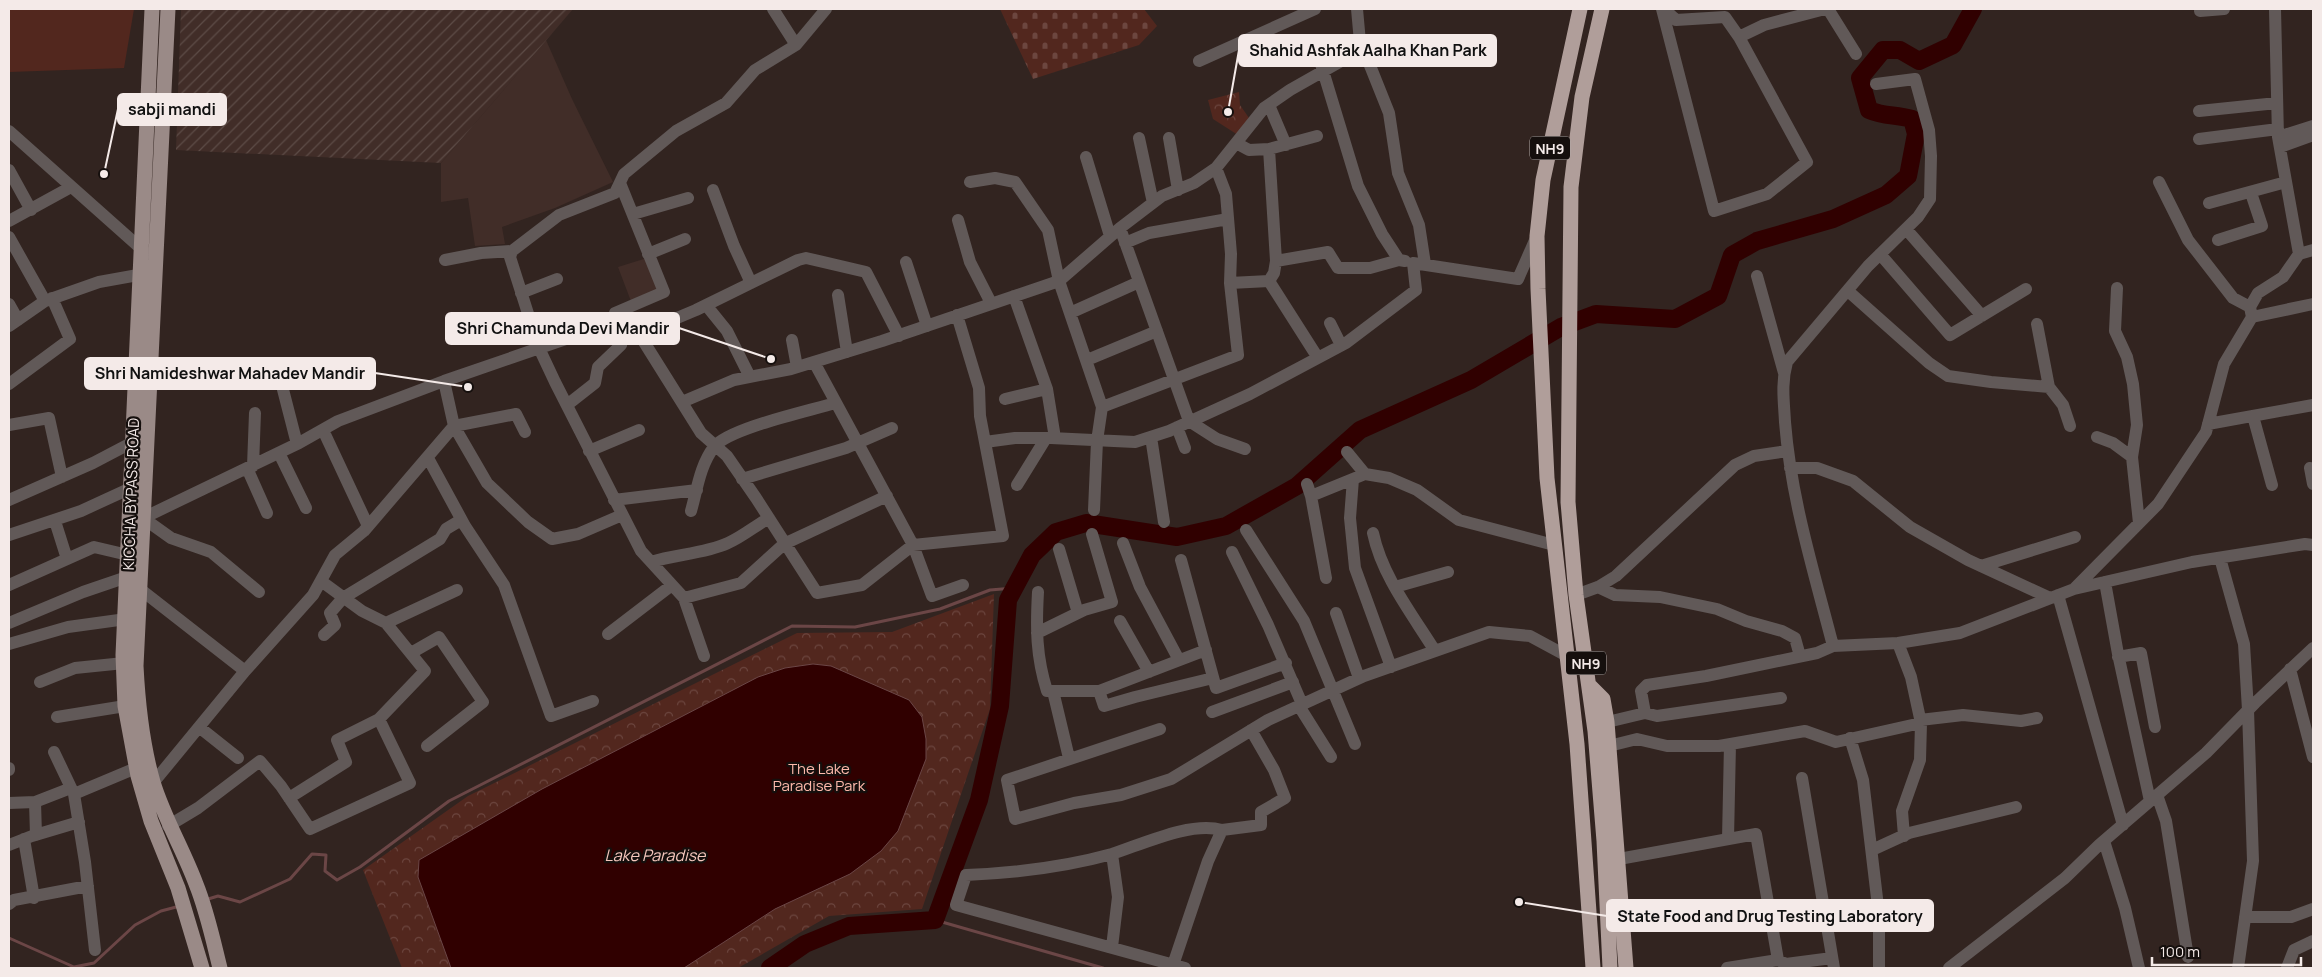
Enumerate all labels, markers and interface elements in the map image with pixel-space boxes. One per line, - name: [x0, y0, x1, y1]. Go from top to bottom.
- callout: Shahid Ashfak Aalha Khan Park: [1239, 35, 1496, 66]
- text: Shahid Ashfak Aalha Khan Park: [1249, 39, 1487, 61]
- callout: sabji mandi: [118, 94, 226, 125]
- text: sabji mandi: [128, 98, 216, 120]
- road number: NH9: [1530, 136, 1570, 160]
- callout: Shri Chamunda Devi Mandir: [446, 313, 679, 344]
- text: Shri Chamunda Devi Mandir: [457, 317, 669, 339]
- callout: Shri Namideshwar Mahadev Mandir: [85, 358, 375, 389]
- text: Shri Namideshwar Mahadev Mandir: [95, 362, 365, 384]
- street label: KICCHA BYPASS ROAD: [118, 417, 144, 571]
- road number: NH9: [1566, 651, 1606, 674]
- park label: The Lake Paradise Park: [773, 758, 866, 796]
- water label: Lake Paradise: [605, 844, 707, 866]
- callout: State Food and Drug Testing Laboratory: [1607, 900, 1933, 931]
- text: State Food and Drug Testing Laboratory: [1617, 905, 1923, 927]
- scale bar: [2152, 934, 2301, 966]
- text: 100 m: [2160, 941, 2200, 962]

